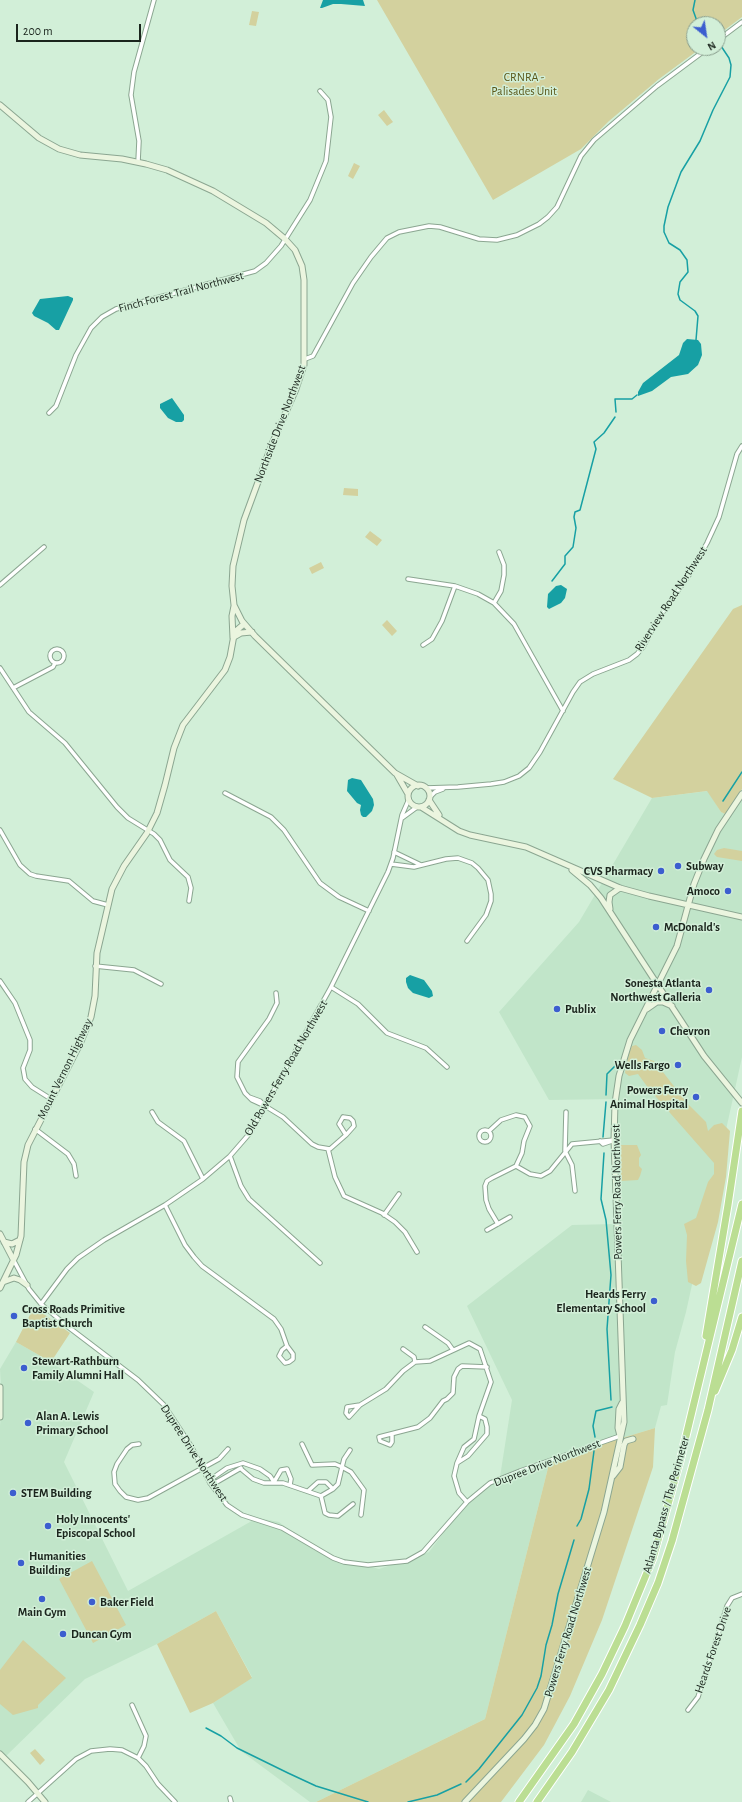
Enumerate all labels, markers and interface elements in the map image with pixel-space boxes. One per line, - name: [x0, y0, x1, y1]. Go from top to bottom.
- scale bar: [18, 16, 143, 42]
- north arrow: [686, 16, 726, 56]
- text: 200 m: [23, 25, 53, 37]
- text: N: [706, 39, 718, 53]
- park label: CRNRA - Palisades Unit: [491, 70, 557, 98]
- street label: Finch Forest Trail Northwest: [117, 268, 245, 316]
- street label: Northside Drive Northwest: [251, 363, 309, 485]
- street label: Riverview Road Northwest: [632, 544, 710, 654]
- place label: Subway: [686, 859, 724, 873]
- marker: Subway: [673, 861, 683, 871]
- place label: CVS Pharmacy: [584, 864, 653, 878]
- marker: CVS Pharmacy: [656, 866, 666, 876]
- place label: Amoco: [687, 884, 720, 898]
- marker: Amoco: [723, 886, 733, 896]
- place label: McDonald's: [664, 920, 720, 934]
- marker: McDonald's: [651, 922, 661, 932]
- place label: Sonesta Atlanta Northwest Galleria: [610, 976, 701, 1004]
- marker: Sonesta Atlanta Northwest Galleria: [704, 985, 714, 995]
- street label: Old Powers Ferry Road Northwest: [241, 998, 331, 1138]
- place label: Publix: [565, 1002, 596, 1016]
- marker: Publix: [552, 1004, 562, 1014]
- street label: Mount Vernon Highway: [34, 1016, 96, 1122]
- place label: Chevron: [670, 1024, 710, 1038]
- marker: Chevron: [657, 1026, 667, 1036]
- place label: Wells Fargo: [615, 1058, 670, 1072]
- marker: Wells Fargo: [673, 1060, 683, 1070]
- place label: Powers Ferry Animal Hospital: [610, 1083, 688, 1111]
- marker: Powers Ferry Animal Hospital: [691, 1092, 701, 1102]
- street label: Powers Ferry Road Northwest: [609, 1124, 625, 1260]
- place label: Heards Ferry Elementary School: [556, 1287, 646, 1315]
- marker: Heards Ferry Elementary School: [649, 1296, 659, 1306]
- place label: Cross Roads Primitive Baptist Church: [22, 1302, 125, 1330]
- marker: Cross Roads Primitive Baptist Church: [9, 1311, 19, 1321]
- place label: Stewart-Rathburn Family Alumni Hall: [32, 1354, 124, 1382]
- marker: Stewart-Rathburn Family Alumni Hall: [19, 1363, 29, 1373]
- street label: Dupree Drive Northwest: [157, 1402, 231, 1504]
- place label: Alan A. Lewis Primary School: [36, 1409, 108, 1437]
- marker: Alan A. Lewis Primary School: [23, 1418, 33, 1428]
- street label: Atlanta Bypass / The Perimeter: [640, 1435, 692, 1575]
- street label: Dupree Drive Northwest: [492, 1436, 602, 1490]
- place label: STEM Building: [21, 1486, 92, 1500]
- marker: STEM Building: [8, 1488, 18, 1498]
- place label: Holy Innocents' Episcopal School: [56, 1512, 135, 1540]
- marker: Holy Innocents' Episcopal School: [43, 1521, 53, 1531]
- place label: Humanities Building: [29, 1549, 86, 1577]
- marker: Humanities Building: [16, 1558, 26, 1568]
- street label: Powers Ferry Road Northwest: [541, 1565, 595, 1699]
- marker: Main Gym: [37, 1594, 47, 1604]
- place label: Baker Field: [100, 1595, 154, 1609]
- marker: Baker Field: [87, 1597, 97, 1607]
- place label: Main Gym: [18, 1605, 66, 1619]
- street label: Heards Forest Drive: [691, 1605, 735, 1695]
- place label: Duncan Gym: [71, 1627, 132, 1641]
- marker: Duncan Gym: [58, 1629, 68, 1639]

